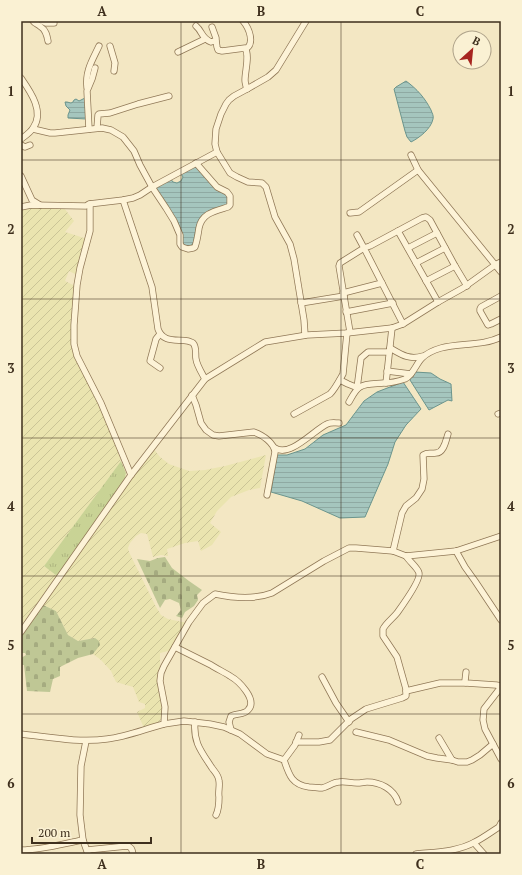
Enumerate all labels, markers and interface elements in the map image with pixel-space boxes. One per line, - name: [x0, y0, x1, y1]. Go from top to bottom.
- text: A: [97, 2, 107, 20]
- text: B: [257, 2, 265, 20]
- text: C: [416, 2, 424, 20]
- north arrow: [452, 30, 492, 70]
- text: B: [470, 33, 483, 49]
- text: 1: [7, 82, 15, 100]
- text: 1: [507, 82, 515, 100]
- text: 2: [7, 220, 15, 238]
- text: 2: [507, 220, 515, 238]
- text: 3: [7, 359, 15, 377]
- text: 3: [507, 359, 515, 377]
- text: 4: [7, 497, 15, 515]
- text: 4: [507, 497, 515, 515]
- text: 5: [7, 636, 15, 654]
- text: 5: [507, 636, 515, 654]
- text: 6: [7, 774, 15, 792]
- text: 6: [507, 774, 515, 792]
- scale bar: [32, 819, 151, 845]
- text: 200 m: [38, 825, 71, 840]
- text: A: [97, 855, 107, 873]
- text: B: [257, 855, 265, 873]
- text: C: [416, 855, 424, 873]

